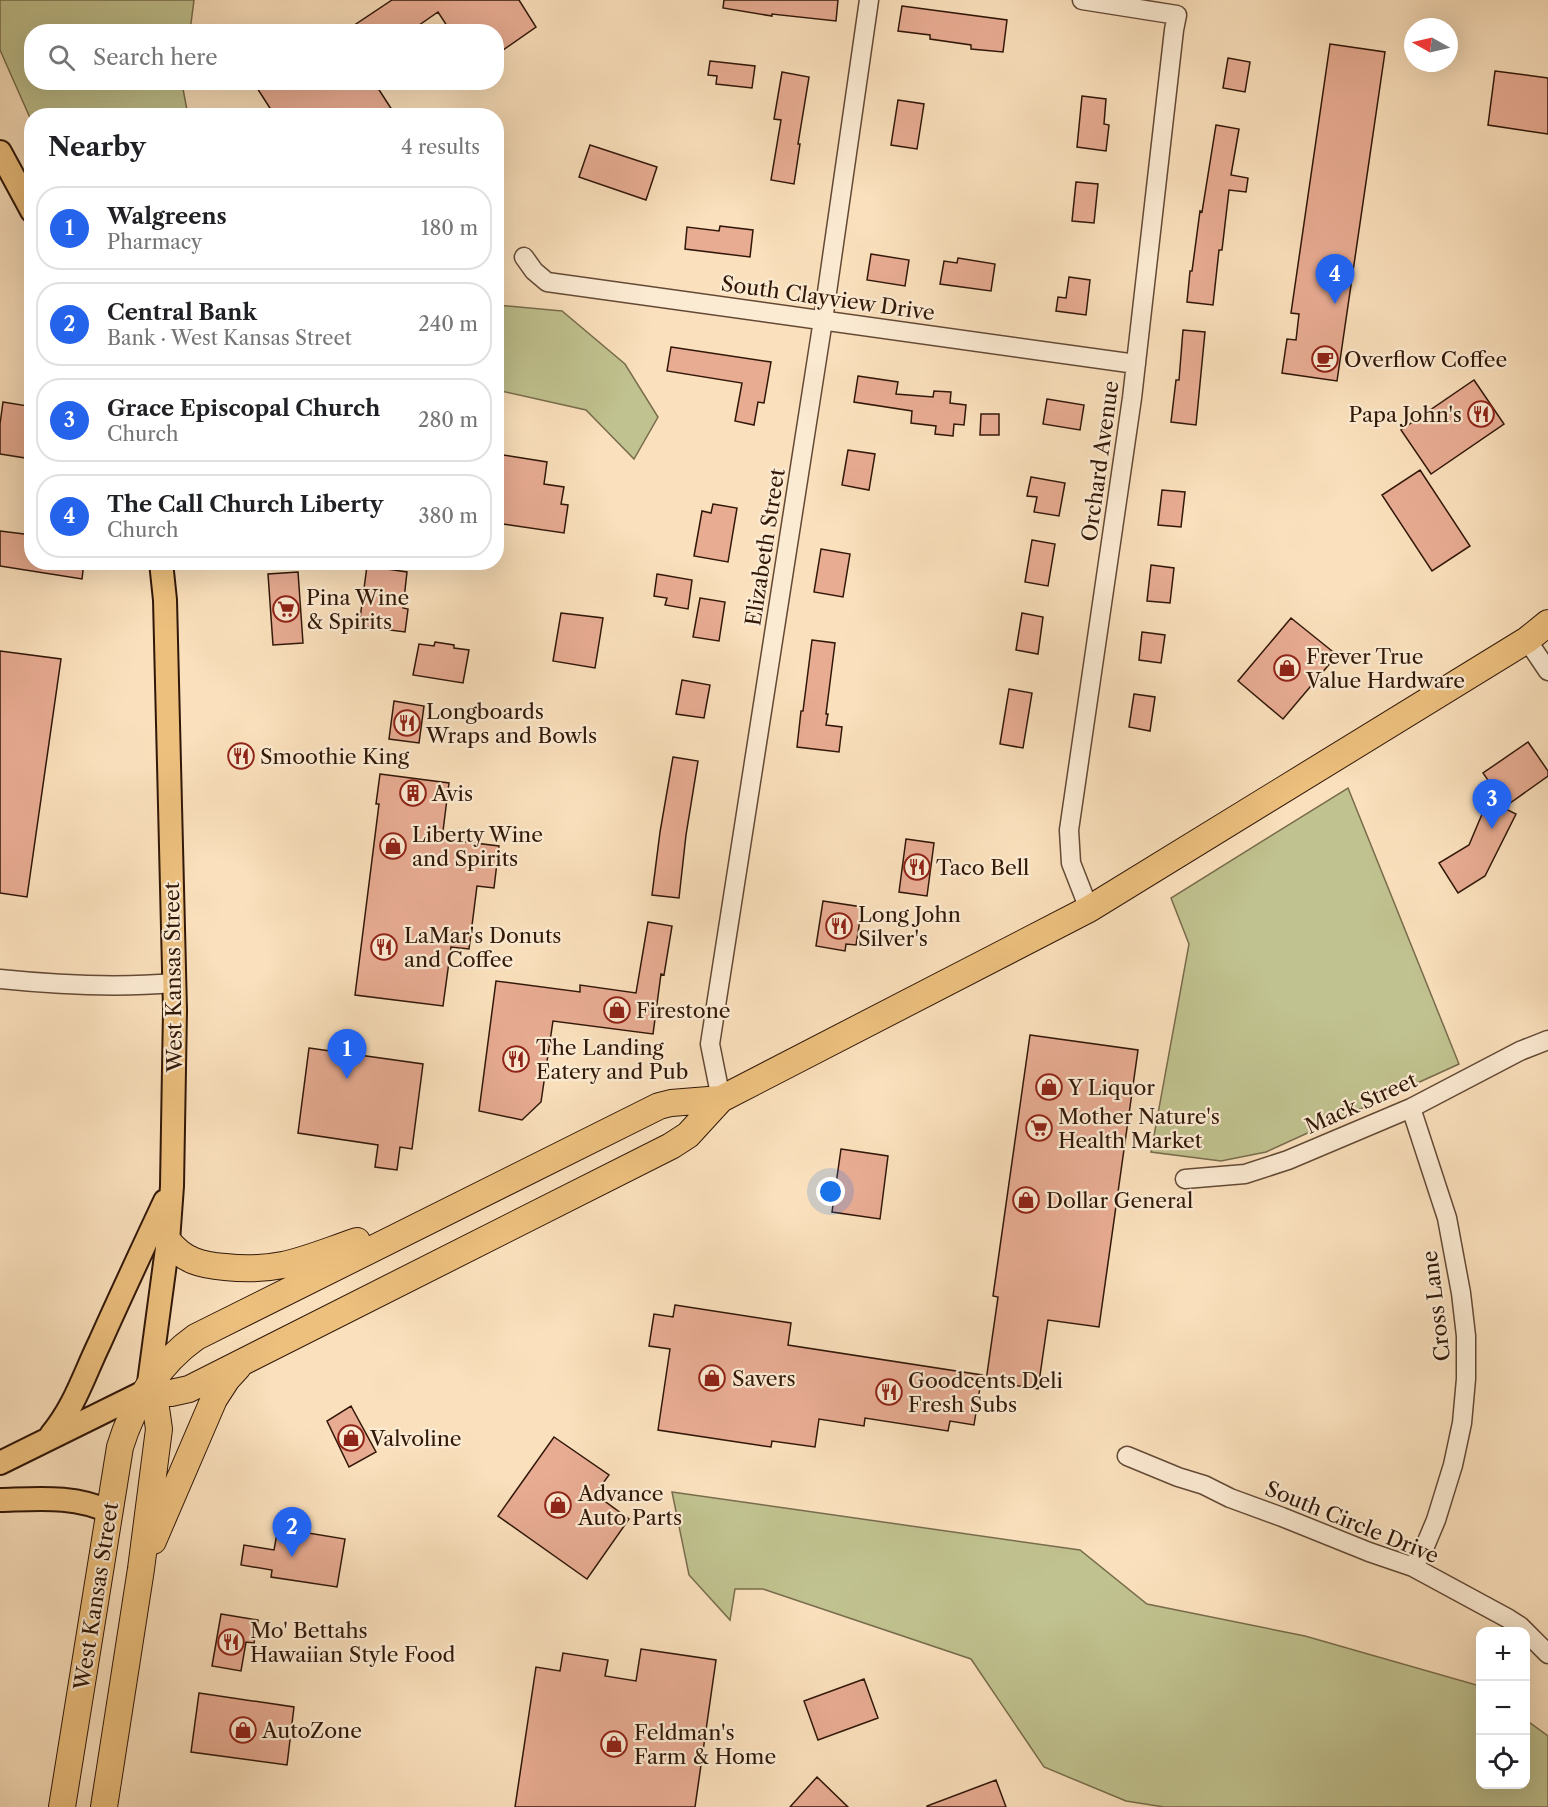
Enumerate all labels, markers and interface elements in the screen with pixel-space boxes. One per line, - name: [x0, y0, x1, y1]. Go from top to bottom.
- north arrow: [1404, 18, 1458, 72]
- search box: [24, 24, 504, 90]
- icon: search: [45, 41, 78, 74]
- text: Search here: [93, 44, 218, 71]
- text: Nearby: [48, 131, 146, 163]
- text: 4 results: [401, 135, 480, 159]
- text: Walgreens: [107, 203, 227, 230]
- text: 1: [65, 216, 74, 240]
- text: 180 m: [421, 216, 478, 240]
- text: Pharmacy: [107, 230, 202, 254]
- pin: 4: [1316, 254, 1354, 304]
- street label: South Clayview Drive: [720, 271, 936, 325]
- text: Central Bank: [107, 299, 257, 326]
- text: 2: [64, 312, 75, 336]
- text: 240 m: [418, 312, 478, 336]
- text: Bank · West Kansas Street: [107, 326, 352, 350]
- cafe icon: Overflow Coffee: [1310, 344, 1340, 374]
- place label: Overflow Coffee: [1344, 347, 1507, 372]
- street label: Orchard Avenue: [1076, 379, 1124, 543]
- text: Grace Episcopal Church: [107, 395, 380, 422]
- restaurant icon: Papa John's: [1466, 399, 1496, 429]
- place label: Papa John's: [1348, 402, 1462, 427]
- text: 3: [64, 408, 75, 432]
- text: 280 m: [418, 408, 478, 432]
- text: Church: [107, 422, 178, 446]
- street label: Elizabeth Street: [740, 466, 790, 628]
- text: The Call Church Liberty: [107, 491, 383, 518]
- text: 4: [64, 504, 75, 528]
- text: 380 m: [419, 504, 478, 528]
- text: Church: [107, 518, 178, 542]
- place label: Pina Wine & Spirits: [306, 585, 409, 634]
- supermarket icon: Pina Wine & Spirits: [271, 594, 301, 624]
- place label: Frever True Value Hardware: [1305, 644, 1465, 693]
- shop icon: Frever True Value Hardware: [1272, 653, 1302, 683]
- place label: Longboards Wraps and Bowls: [425, 699, 597, 748]
- restaurant icon: Longboards Wraps and Bowls: [392, 708, 422, 738]
- restaurant icon: Smoothie King: [226, 741, 256, 771]
- place label: Smoothie King: [260, 744, 410, 769]
- building icon: Avis: [398, 778, 428, 808]
- pin: 3: [1472, 780, 1512, 829]
- place label: Avis: [431, 781, 473, 806]
- place label: Liberty Wine and Spirits: [412, 822, 543, 871]
- shop icon: Liberty Wine and Spirits: [378, 831, 408, 861]
- restaurant icon: Taco Bell: [902, 852, 932, 882]
- place label: Taco Bell: [936, 855, 1029, 880]
- street label: West Kansas Street: [159, 881, 187, 1073]
- place label: Long John Silver's: [858, 902, 961, 951]
- restaurant icon: Long John Silver's: [824, 911, 854, 941]
- place label: LaMar's Donuts and Coffee: [404, 923, 561, 972]
- restaurant icon: LaMar's Donuts and Coffee: [369, 932, 399, 962]
- shop icon: Firestone: [602, 995, 632, 1025]
- place label: Firestone: [636, 998, 731, 1023]
- pin: 1: [328, 1030, 366, 1079]
- place label: The Landing Eatery and Pub: [536, 1035, 688, 1084]
- restaurant icon: The Landing Eatery and Pub: [501, 1044, 531, 1074]
- street label: Mack Street: [1301, 1067, 1421, 1139]
- shop icon: Y Liquor: [1034, 1072, 1064, 1102]
- place label: Y Liquor: [1067, 1075, 1155, 1100]
- place label: Mother Nature's Health Market: [1058, 1104, 1220, 1153]
- supermarket icon: Mother Nature's Health Market: [1024, 1113, 1054, 1143]
- your location: [816, 1177, 845, 1206]
- shop icon: Dollar General: [1011, 1185, 1041, 1215]
- place label: Dollar General: [1046, 1188, 1193, 1213]
- street label: Cross Lane: [1417, 1249, 1455, 1363]
- shop icon: Savers: [697, 1363, 727, 1393]
- place label: Savers: [732, 1366, 796, 1391]
- place label: Goodcents Deli Fresh Subs: [908, 1368, 1063, 1417]
- restaurant icon: Goodcents Deli Fresh Subs: [874, 1377, 904, 1407]
- shop icon: Valvoline: [336, 1423, 366, 1453]
- place label: Valvoline: [369, 1426, 462, 1451]
- street label: South Circle Drive: [1262, 1476, 1442, 1568]
- place label: Advance Auto Parts: [577, 1481, 682, 1530]
- shop icon: Advance Auto Parts: [543, 1490, 573, 1520]
- street label: West Kansas Street: [69, 1500, 123, 1693]
- pin: 2: [272, 1508, 312, 1557]
- place label: Mo' Bettahs Hawaiian Style Food: [250, 1618, 456, 1667]
- restaurant icon: Mo' Bettahs Hawaiian Style Food: [216, 1627, 246, 1657]
- map controls: [1476, 1627, 1530, 1789]
- button: +: [1476, 1627, 1530, 1681]
- button: −: [1476, 1681, 1530, 1735]
- shop icon: AutoZone: [228, 1715, 258, 1745]
- place label: AutoZone: [261, 1718, 362, 1743]
- place label: Feldman's Farm & Home: [634, 1720, 776, 1769]
- shop icon: Feldman's Farm & Home: [599, 1729, 629, 1759]
- button: locate: [1476, 1735, 1530, 1789]

